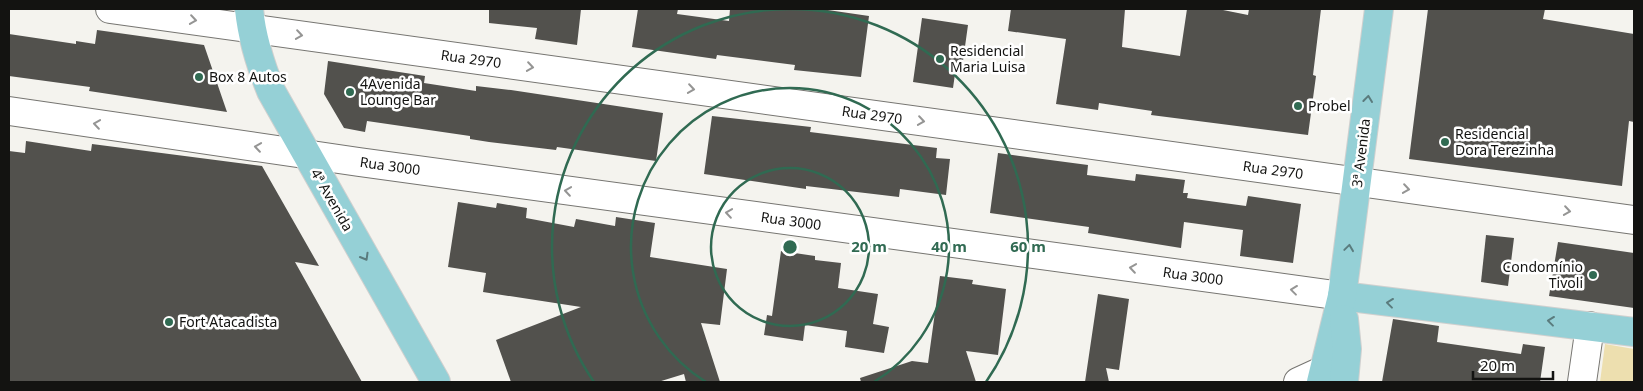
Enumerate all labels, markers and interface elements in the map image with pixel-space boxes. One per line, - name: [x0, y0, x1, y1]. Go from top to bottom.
- one-way arrow: [189, 15, 197, 25]
- one-way arrow: [296, 29, 304, 40]
- place label: Residencial Maria Luisa: [950, 41, 1026, 76]
- street label: Rua 2970: [440, 45, 503, 72]
- marker: Residencial Maria Luisa: [934, 53, 946, 65]
- one-way arrow: [526, 61, 534, 72]
- place label: Box 8 Autos: [209, 67, 287, 86]
- marker: Box 8 Autos: [193, 71, 205, 83]
- place label: 4Avenida Lounge Bar: [360, 74, 436, 109]
- one-way arrow: [686, 84, 695, 94]
- marker: 4Avenida Lounge Bar: [344, 86, 356, 98]
- one-way arrow: [1362, 95, 1373, 103]
- place label: Probel: [1308, 96, 1351, 115]
- marker: Probel: [1292, 100, 1304, 112]
- street label: Rua 2970: [841, 101, 904, 128]
- one-way arrow: [917, 116, 925, 126]
- street label: 3ª Avenida: [1347, 117, 1374, 189]
- one-way arrow: [93, 119, 101, 130]
- place label: Residencial Dora Terezinha: [1455, 124, 1554, 159]
- marker: Residencial Dora Terezinha: [1439, 136, 1451, 148]
- one-way arrow: [253, 142, 261, 153]
- street label: Rua 3000: [359, 152, 422, 179]
- street label: Rua 2970: [1242, 156, 1305, 183]
- street label: 4ª Avenida: [307, 165, 358, 235]
- one-way arrow: [1403, 183, 1411, 194]
- one-way arrow: [564, 186, 572, 196]
- one-way arrow: [1564, 205, 1572, 216]
- street label: Rua 3000: [760, 207, 823, 234]
- one-way arrow: [725, 208, 733, 219]
- text: 20 m: [851, 236, 887, 256]
- text: 40 m: [931, 236, 967, 256]
- text: 60 m: [1010, 236, 1046, 256]
- centre of rings: [781, 238, 799, 256]
- one-way arrow: [1343, 244, 1354, 252]
- one-way arrow: [358, 252, 368, 261]
- place label: Condomínio Tivoli: [1503, 257, 1583, 292]
- street label: Rua 3000: [1162, 262, 1225, 289]
- one-way arrow: [1128, 264, 1137, 274]
- marker: Condomínio Tivoli: [1587, 269, 1599, 281]
- one-way arrow: [1290, 285, 1298, 296]
- one-way arrow: [1385, 298, 1394, 308]
- place label: Fort Atacadista: [179, 312, 277, 331]
- marker: Fort Atacadista: [163, 316, 175, 328]
- one-way arrow: [1547, 316, 1555, 327]
- scale bar: [1473, 348, 1553, 380]
- text: 20 m: [1480, 355, 1515, 375]

